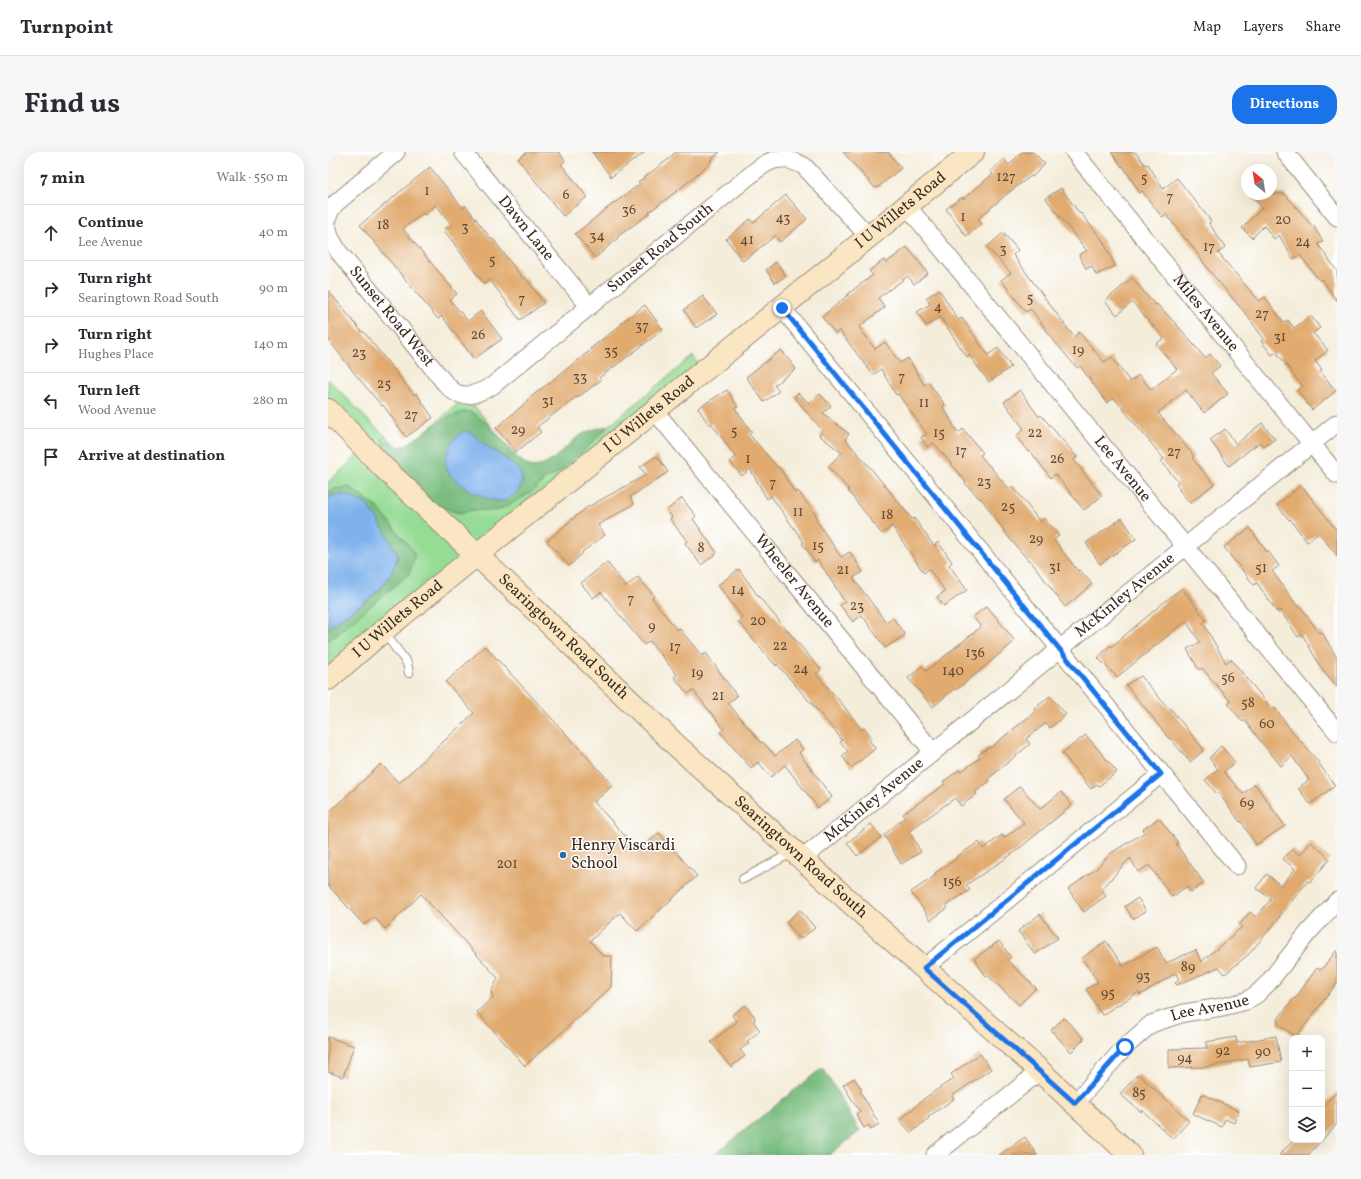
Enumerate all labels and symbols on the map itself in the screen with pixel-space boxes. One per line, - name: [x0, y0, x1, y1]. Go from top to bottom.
- north arrow: [1241, 164, 1277, 200]
- street label: I U Willets Road: [850, 167, 951, 254]
- house number: 127: [996, 168, 1016, 187]
- house number: 5: [1141, 169, 1147, 188]
- house number: 1: [424, 182, 430, 201]
- house number: 6: [562, 186, 570, 205]
- house number: 7: [1167, 188, 1174, 207]
- street label: Dawn Lane: [492, 191, 559, 266]
- street label: Sunset Road South: [603, 198, 719, 298]
- house number: 36: [622, 201, 636, 220]
- house number: 1: [960, 208, 966, 227]
- house number: 43: [776, 209, 790, 228]
- house number: 20: [1275, 211, 1291, 230]
- house number: 18: [377, 216, 389, 235]
- house number: 3: [461, 218, 469, 237]
- house number: 34: [589, 227, 605, 246]
- house number: 41: [740, 231, 754, 250]
- house number: 24: [1295, 233, 1311, 252]
- house number: 17: [1203, 238, 1215, 257]
- house number: 3: [999, 240, 1007, 259]
- house number: 5: [489, 251, 495, 270]
- street label: Sunset Road West: [344, 261, 439, 372]
- street label: Miles Avenue: [1167, 270, 1244, 357]
- house number: 5: [1027, 289, 1033, 308]
- house number: 7: [519, 290, 526, 309]
- house number: 4: [934, 298, 942, 317]
- route end: [773, 299, 791, 317]
- house number: 27: [1255, 305, 1269, 324]
- house number: 37: [635, 317, 649, 336]
- house number: 26: [471, 326, 485, 345]
- house number: 31: [1274, 328, 1286, 347]
- house number: 19: [1072, 341, 1084, 360]
- house number: 35: [604, 342, 618, 361]
- house number: 23: [352, 344, 366, 363]
- house number: 33: [573, 368, 587, 387]
- house number: 7: [899, 368, 906, 387]
- street label: I U Willets Road: [599, 371, 700, 459]
- house number: 25: [377, 375, 391, 394]
- house number: 31: [542, 392, 554, 411]
- house number: 11: [919, 394, 929, 413]
- house number: 27: [404, 406, 418, 425]
- house number: 29: [511, 421, 525, 440]
- house number: 5: [731, 422, 737, 441]
- house number: 15: [933, 424, 945, 443]
- house number: 22: [1027, 424, 1043, 443]
- street label: Lee Avenue: [1088, 431, 1156, 507]
- house number: 17: [955, 442, 967, 461]
- house number: 27: [1167, 443, 1181, 462]
- house number: 1: [745, 450, 751, 469]
- house number: 26: [1050, 450, 1064, 469]
- house number: 23: [977, 473, 991, 492]
- house number: 7: [770, 474, 777, 493]
- house number: 25: [1001, 498, 1015, 517]
- house number: 11: [793, 503, 803, 522]
- house number: 18: [881, 506, 893, 525]
- street label: Wheeler Avenue: [749, 530, 839, 633]
- house number: 29: [1029, 530, 1043, 549]
- house number: 15: [812, 537, 824, 556]
- house number: 8: [697, 539, 705, 558]
- street label: McKinley Avenue: [1071, 548, 1180, 643]
- house number: 31: [1049, 558, 1061, 577]
- house number: 51: [1255, 559, 1267, 578]
- house number: 21: [837, 561, 849, 580]
- street label: Searingtown Road South: [493, 569, 634, 705]
- street label: I U Willets Road: [348, 575, 448, 664]
- house number: 14: [731, 581, 745, 600]
- house number: 7: [628, 590, 635, 609]
- house number: 23: [850, 597, 864, 616]
- house number: 20: [750, 612, 766, 631]
- house number: 9: [648, 617, 656, 636]
- house number: 22: [772, 637, 788, 656]
- house number: 17: [669, 638, 681, 657]
- house number: 136: [965, 644, 985, 663]
- house number: 24: [793, 660, 809, 679]
- house number: 140: [942, 662, 964, 681]
- house number: 19: [691, 664, 703, 683]
- house number: 56: [1221, 669, 1235, 688]
- house number: 21: [712, 687, 724, 706]
- house number: 58: [1241, 694, 1255, 713]
- house number: 60: [1259, 715, 1275, 734]
- street label: McKinley Avenue: [819, 753, 929, 848]
- street label: Searingtown Road South: [729, 791, 872, 924]
- house number: 69: [1240, 794, 1254, 813]
- place label: Henry Viscardi School: [571, 835, 675, 875]
- marker: Henry Viscardi School: [558, 850, 568, 860]
- house number: 201: [496, 855, 518, 874]
- house number: 156: [942, 873, 962, 892]
- house number: 89: [1181, 958, 1195, 977]
- house number: 93: [1136, 967, 1150, 986]
- house number: 95: [1101, 984, 1115, 1003]
- street label: Lee Avenue: [1168, 990, 1252, 1028]
- route start: [1116, 1038, 1134, 1056]
- house number: 92: [1216, 1042, 1230, 1061]
- house number: 90: [1255, 1043, 1271, 1062]
- house number: 94: [1177, 1049, 1193, 1068]
- house number: 85: [1132, 1084, 1146, 1103]

